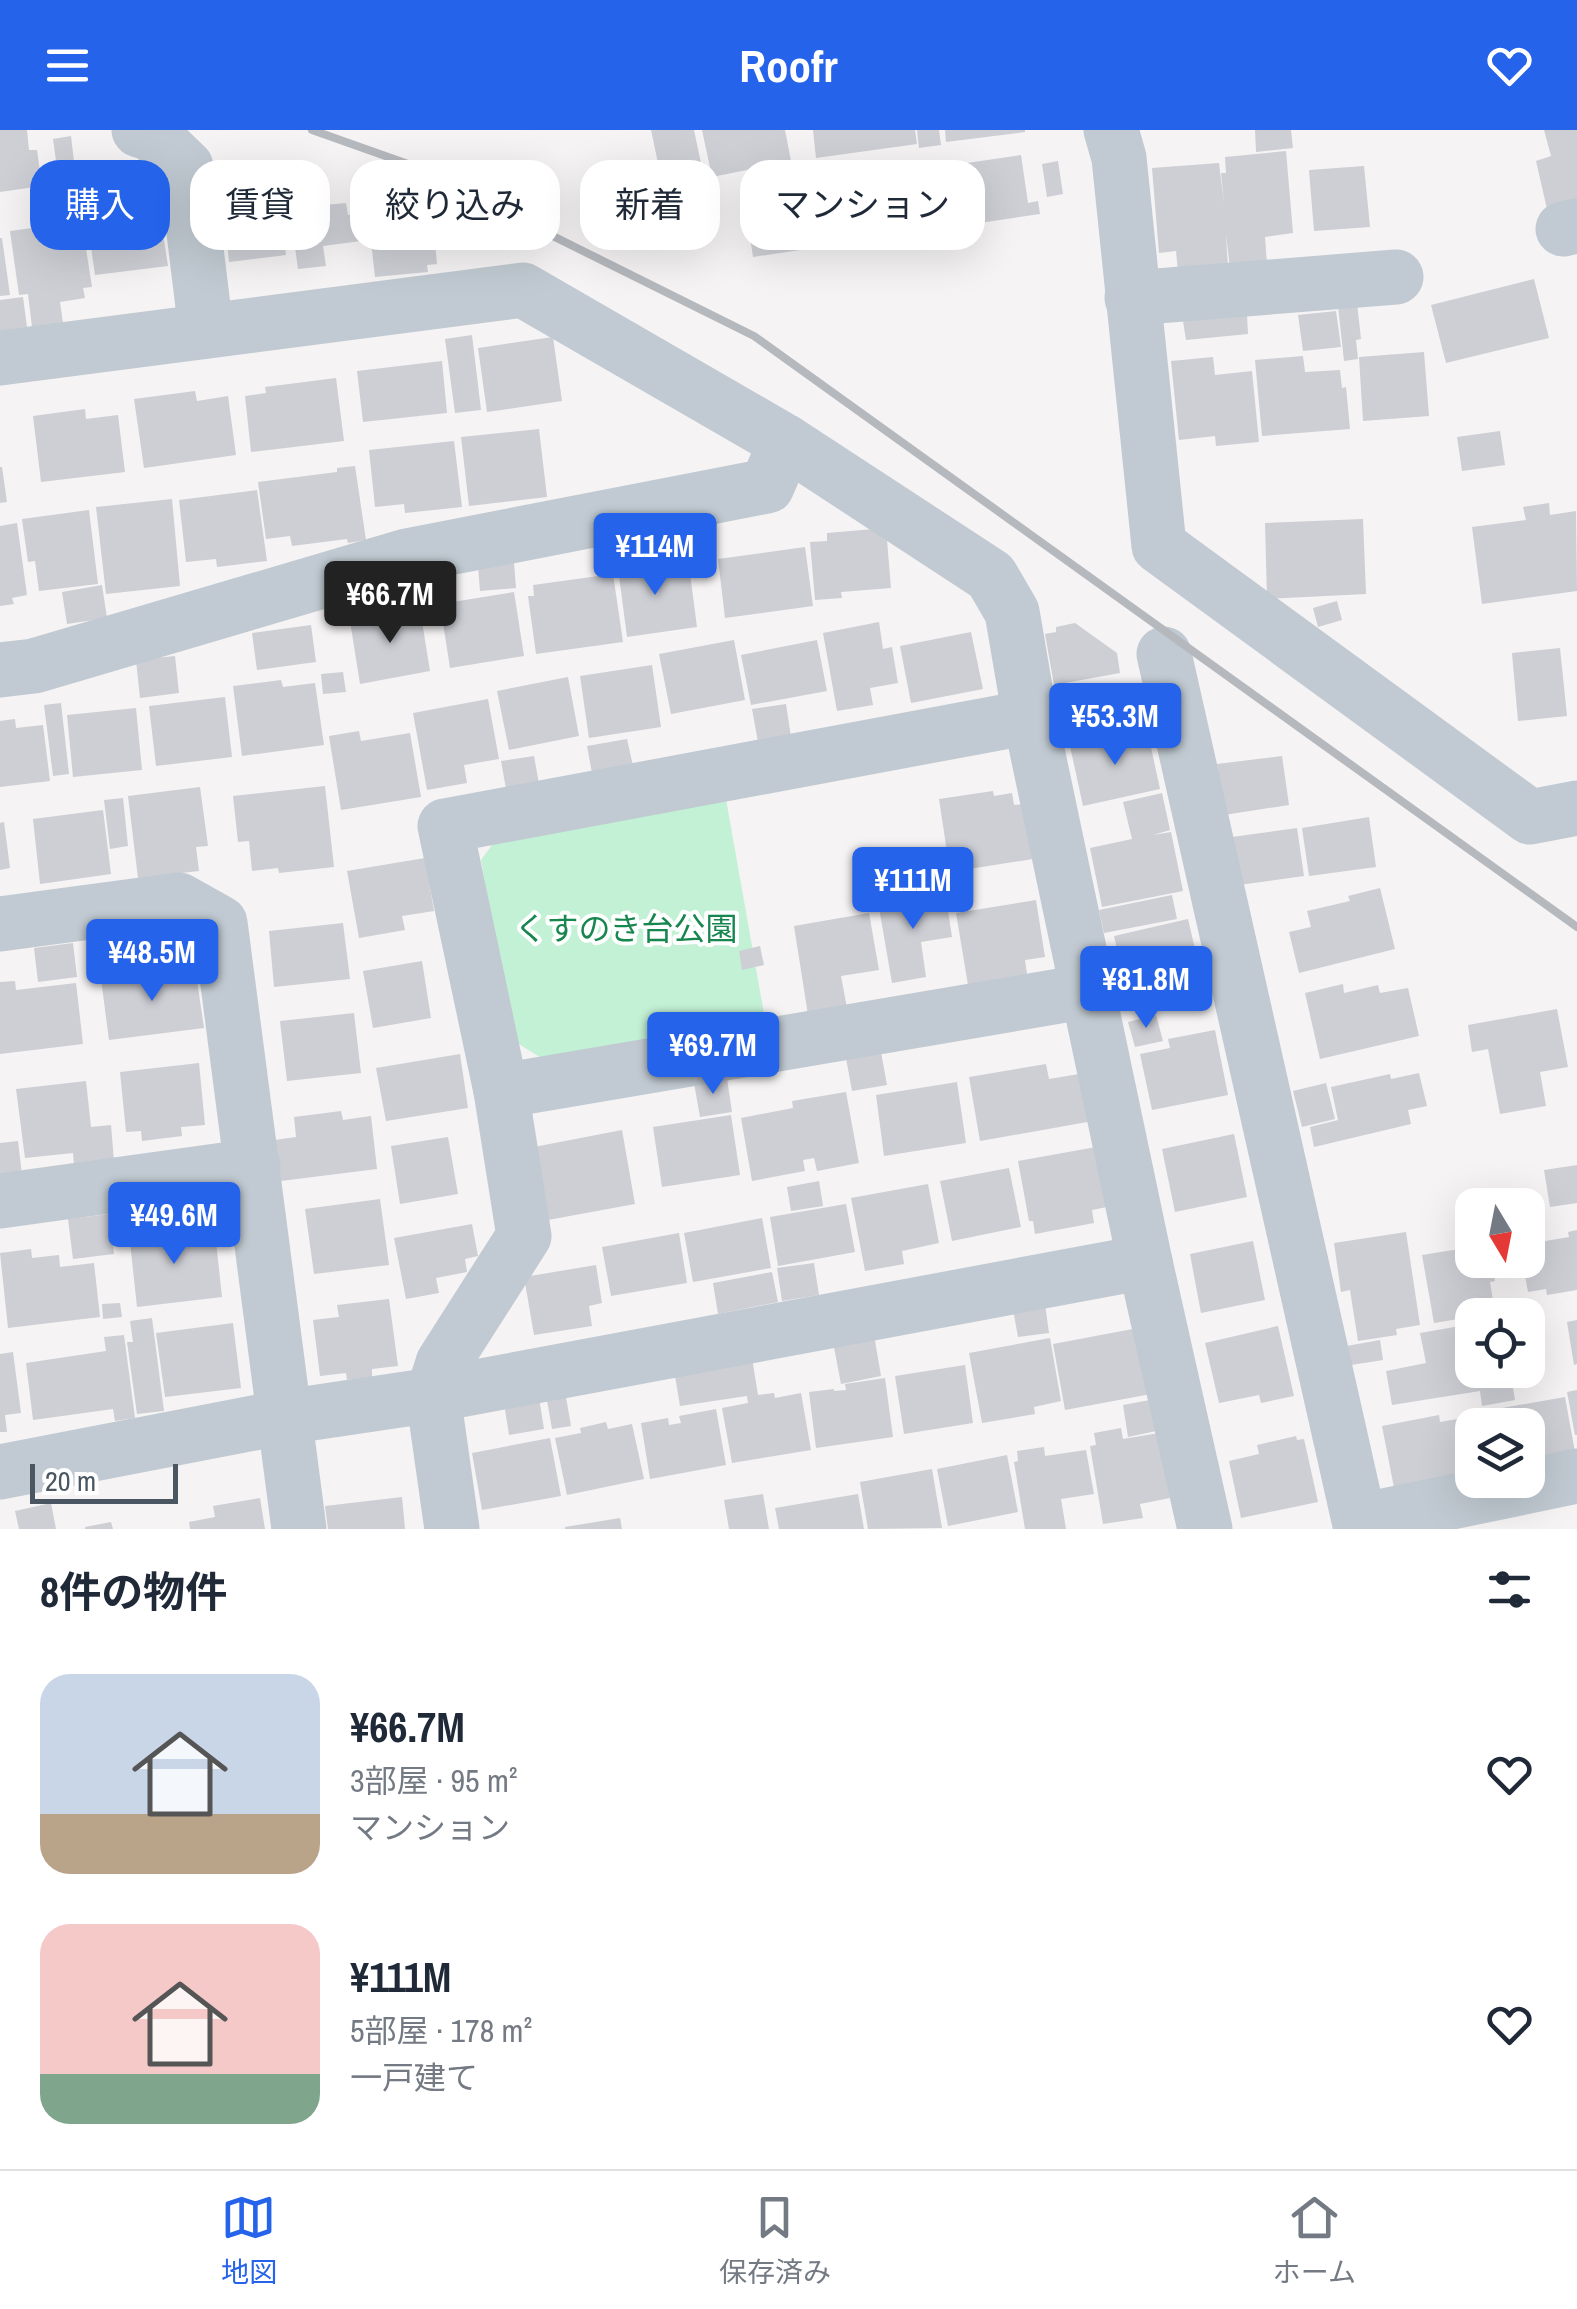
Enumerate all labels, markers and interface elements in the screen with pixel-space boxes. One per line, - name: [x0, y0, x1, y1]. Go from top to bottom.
- text: Roofr: [739, 35, 838, 96]
- icon: menu: [40, 38, 95, 93]
- icon: heart: [1482, 38, 1537, 93]
- chip: 購入: [30, 160, 170, 250]
- chip: 賃貸: [190, 160, 330, 250]
- chip: 絞り込み: [350, 160, 560, 250]
- chip: 新着: [580, 160, 720, 250]
- chip: マンション: [740, 160, 985, 250]
- pin: ¥114M: [585, 513, 725, 598]
- text: ¥114M: [616, 524, 694, 567]
- pin: ¥66.7M: [309, 561, 471, 646]
- text: ¥66.7M: [346, 572, 434, 615]
- pin: ¥53.3M: [1034, 683, 1196, 768]
- text: ¥53.3M: [1071, 694, 1159, 737]
- pin: ¥111M: [843, 847, 983, 932]
- text: ¥111M: [874, 858, 952, 901]
- park label: くすのき台公園: [514, 907, 738, 950]
- pin: ¥48.5M: [71, 919, 233, 1004]
- text: ¥48.5M: [108, 930, 196, 973]
- pin: ¥81.8M: [1065, 946, 1227, 1031]
- text: ¥81.8M: [1102, 957, 1190, 1000]
- pin: ¥69.7M: [632, 1012, 794, 1097]
- text: ¥69.7M: [669, 1023, 757, 1066]
- pin: ¥49.6M: [93, 1182, 255, 1267]
- north arrow: [1455, 1188, 1545, 1278]
- map controls: [1455, 1188, 1545, 1498]
- text: ¥49.6M: [130, 1193, 218, 1236]
- button: locate: [1455, 1298, 1545, 1388]
- button: layers: [1455, 1408, 1545, 1498]
- scale bar: [30, 1459, 178, 1504]
- text: 20 m: [45, 1462, 96, 1500]
- icon: filters: [1482, 1562, 1537, 1617]
- text: 8件の物件: [40, 1564, 227, 1620]
- text: ¥66.7M: [350, 1699, 465, 1755]
- icon: home: [120, 1714, 240, 1834]
- icon: heart: [1482, 1747, 1537, 1802]
- text: 3部屋 · 95 m²: [350, 1759, 518, 1802]
- text: マンション: [350, 1806, 510, 1849]
- text: ¥111M: [350, 1949, 452, 2005]
- icon: home: [120, 1964, 240, 2084]
- icon: heart: [1482, 1997, 1537, 2052]
- text: 5部屋 · 178 m²: [350, 2009, 532, 2052]
- text: 一戸建て: [350, 2056, 478, 2099]
- tab: 地図: [221, 2190, 277, 2291]
- tab: 保存済み: [719, 2190, 831, 2291]
- tab: ホーム: [1273, 2190, 1356, 2291]

